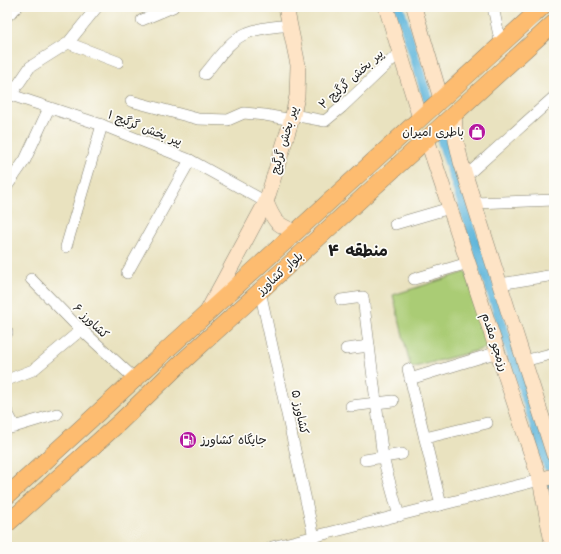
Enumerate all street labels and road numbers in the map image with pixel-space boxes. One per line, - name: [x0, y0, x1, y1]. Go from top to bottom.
- street label: پیر بخش گرگیج ۲: [316, 46, 388, 113]
- street label: پیر بخش گرگیج: [268, 104, 302, 176]
- street label: پیر بخش گرگیج ۱: [105, 107, 184, 150]
- street label: بلوار کشاورز: [253, 249, 307, 299]
- street label: کشاورز ۶: [70, 301, 112, 342]
- street label: رزمجو مقدم: [477, 311, 511, 374]
- street label: کشاورز ۵: [287, 388, 312, 436]

